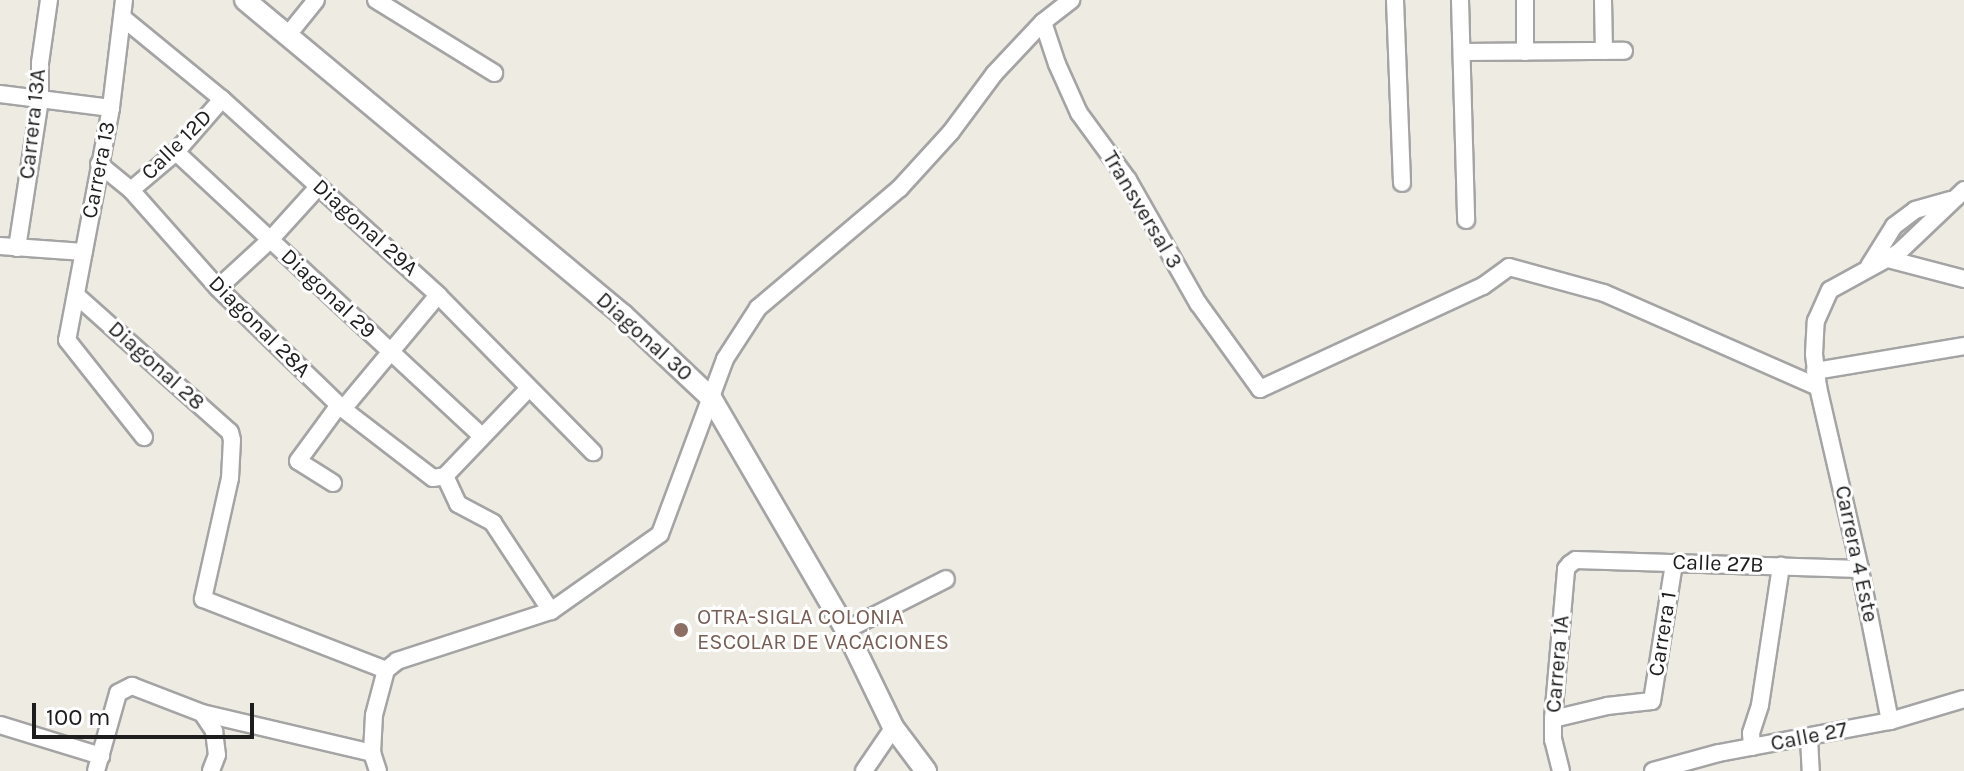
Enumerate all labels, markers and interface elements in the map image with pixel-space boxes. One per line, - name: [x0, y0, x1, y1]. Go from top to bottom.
- street label: Carrera 13A: [14, 67, 52, 181]
- street label: Calle 12D: [136, 104, 218, 186]
- street label: Carrera 13: [77, 119, 121, 221]
- street label: Transversal 3: [1097, 146, 1187, 274]
- street label: Diagonal 29A: [307, 174, 423, 282]
- street label: Diagonal 29: [275, 243, 381, 345]
- street label: Diagonal 28A: [203, 271, 315, 383]
- street label: Diagonal 30: [590, 287, 698, 387]
- street label: Diagonal 28: [102, 316, 210, 416]
- street label: Carrera 4 Este: [1829, 483, 1883, 625]
- street label: Calle 27B: [1672, 549, 1764, 579]
- street label: Carrera 1: [1643, 590, 1683, 678]
- place label: OTRA-SIGLA COLONIA ESCOLAR DE VACACIONES: [697, 604, 949, 656]
- street label: Carrera 1A: [1541, 614, 1575, 714]
- marker: OTRA-SIGLA COLONIA ESCOLAR DE VACACIONES: [672, 621, 690, 639]
- scale bar: [36, 687, 258, 737]
- text: 100 m: [46, 703, 111, 731]
- street label: Calle 27: [1768, 717, 1850, 757]

